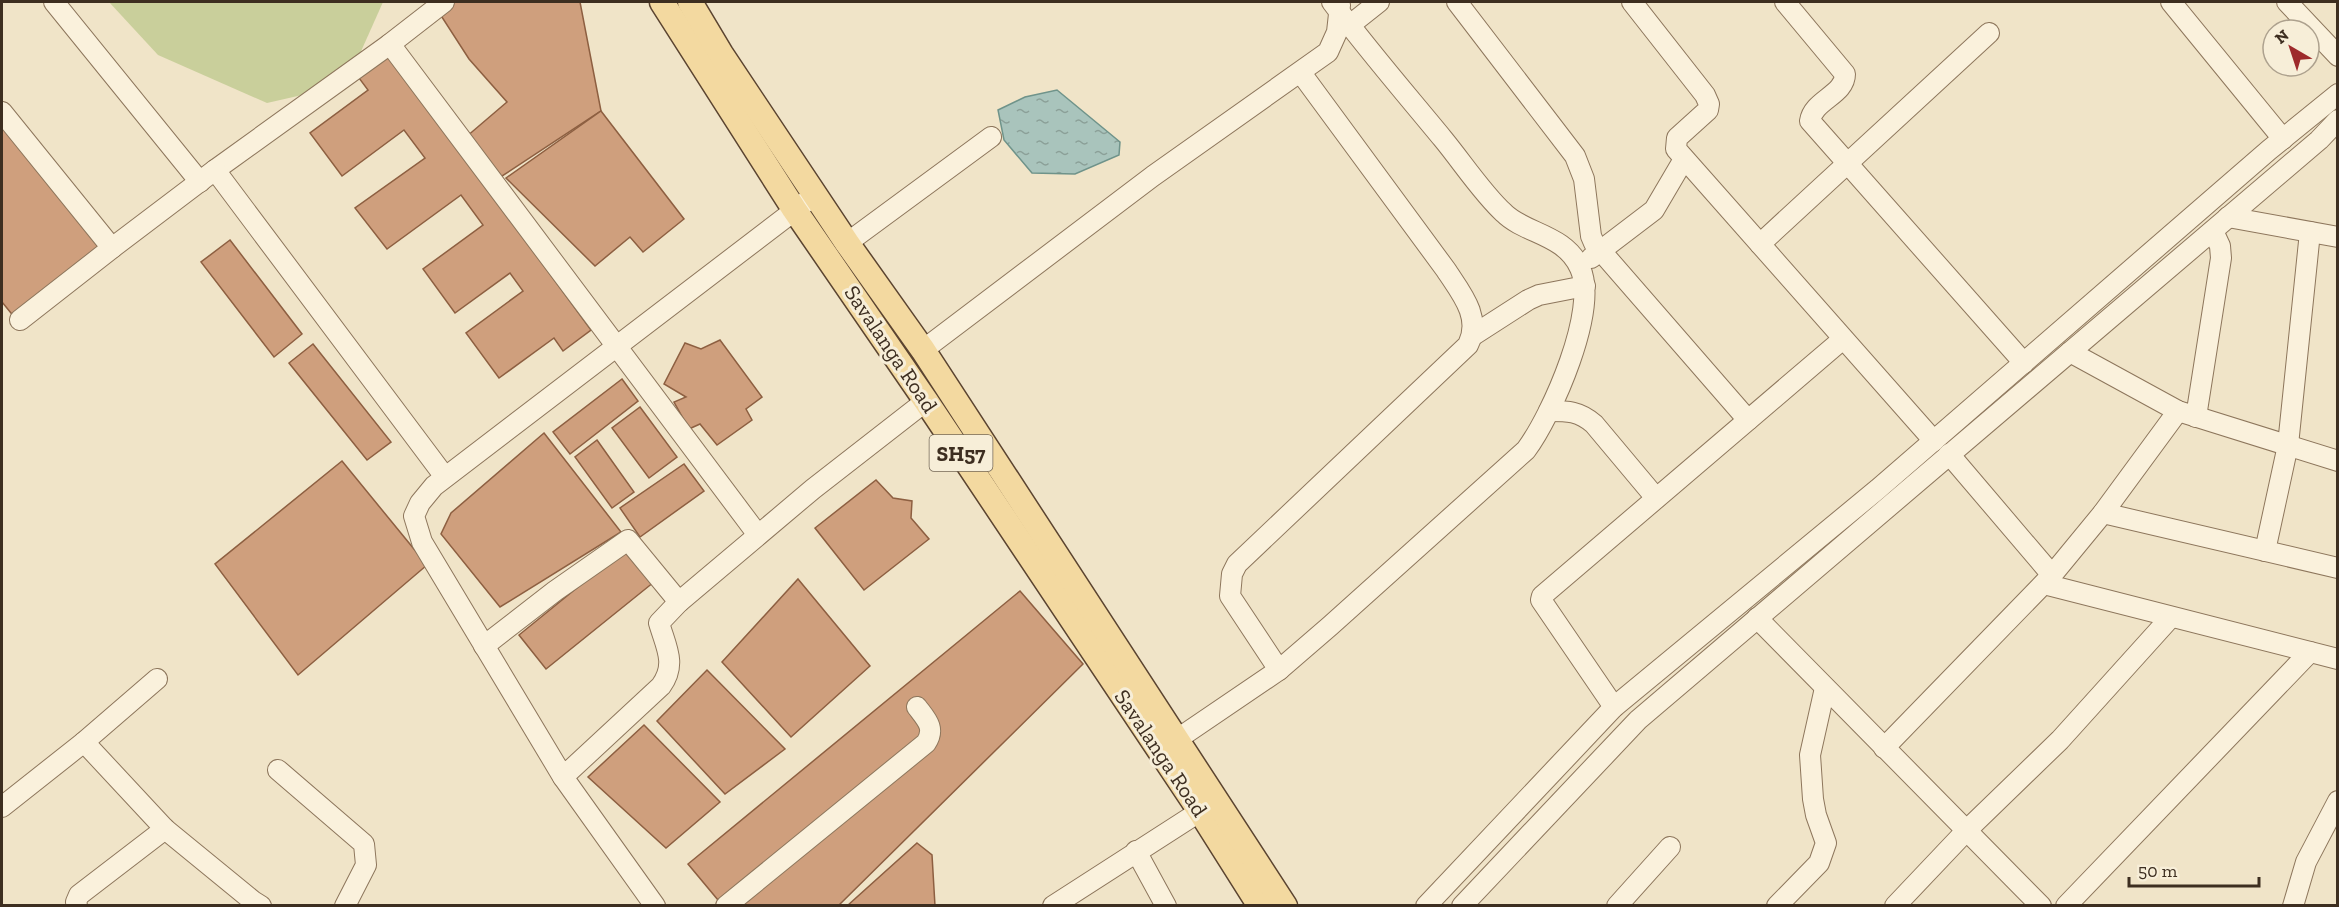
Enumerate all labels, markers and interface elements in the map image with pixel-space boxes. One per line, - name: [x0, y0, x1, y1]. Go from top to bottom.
- north arrow: [2261, 18, 2321, 78]
- text: N: [2271, 26, 2293, 48]
- street label: Savalanga Road: [838, 280, 944, 418]
- road number: SH57: [930, 435, 992, 471]
- street label: Savalanga Road: [1108, 684, 1214, 822]
- scale bar: [2129, 850, 2260, 888]
- text: 50 m: [2138, 860, 2178, 882]

